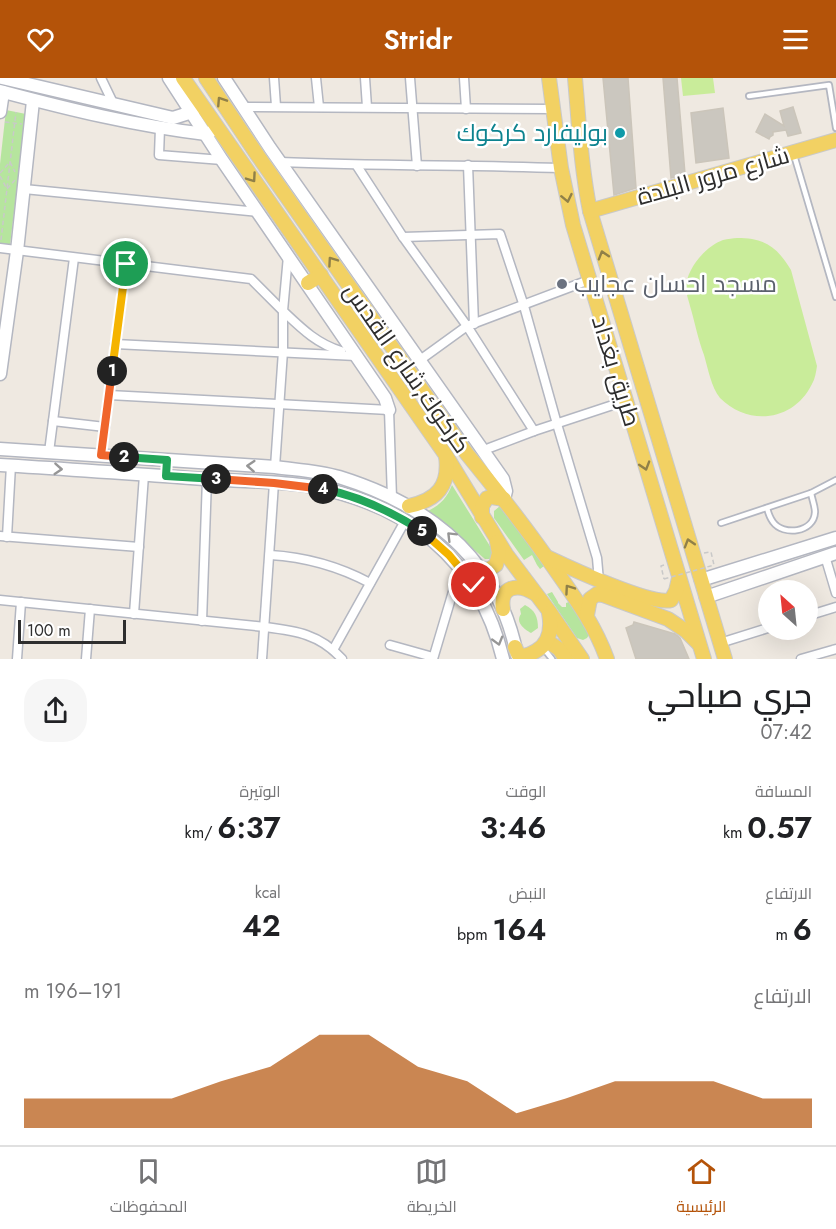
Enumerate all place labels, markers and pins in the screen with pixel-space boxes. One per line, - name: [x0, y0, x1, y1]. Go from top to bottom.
- place label: بوليفارد كركوك: [457, 115, 608, 150]
- marker: بوليفارد كركوك: [613, 126, 627, 140]
- pin: [100, 238, 151, 289]
- place label: مسجد احسان عجايب: [574, 266, 777, 301]
- marker: مسجد احسان عجايب: [555, 277, 569, 291]
- pin: 1: [97, 356, 127, 386]
- pin: 2: [109, 442, 139, 472]
- pin: 3: [201, 464, 231, 494]
- pin: 4: [308, 474, 338, 504]
- pin: 5: [407, 516, 437, 546]
- pin: [448, 559, 499, 610]

